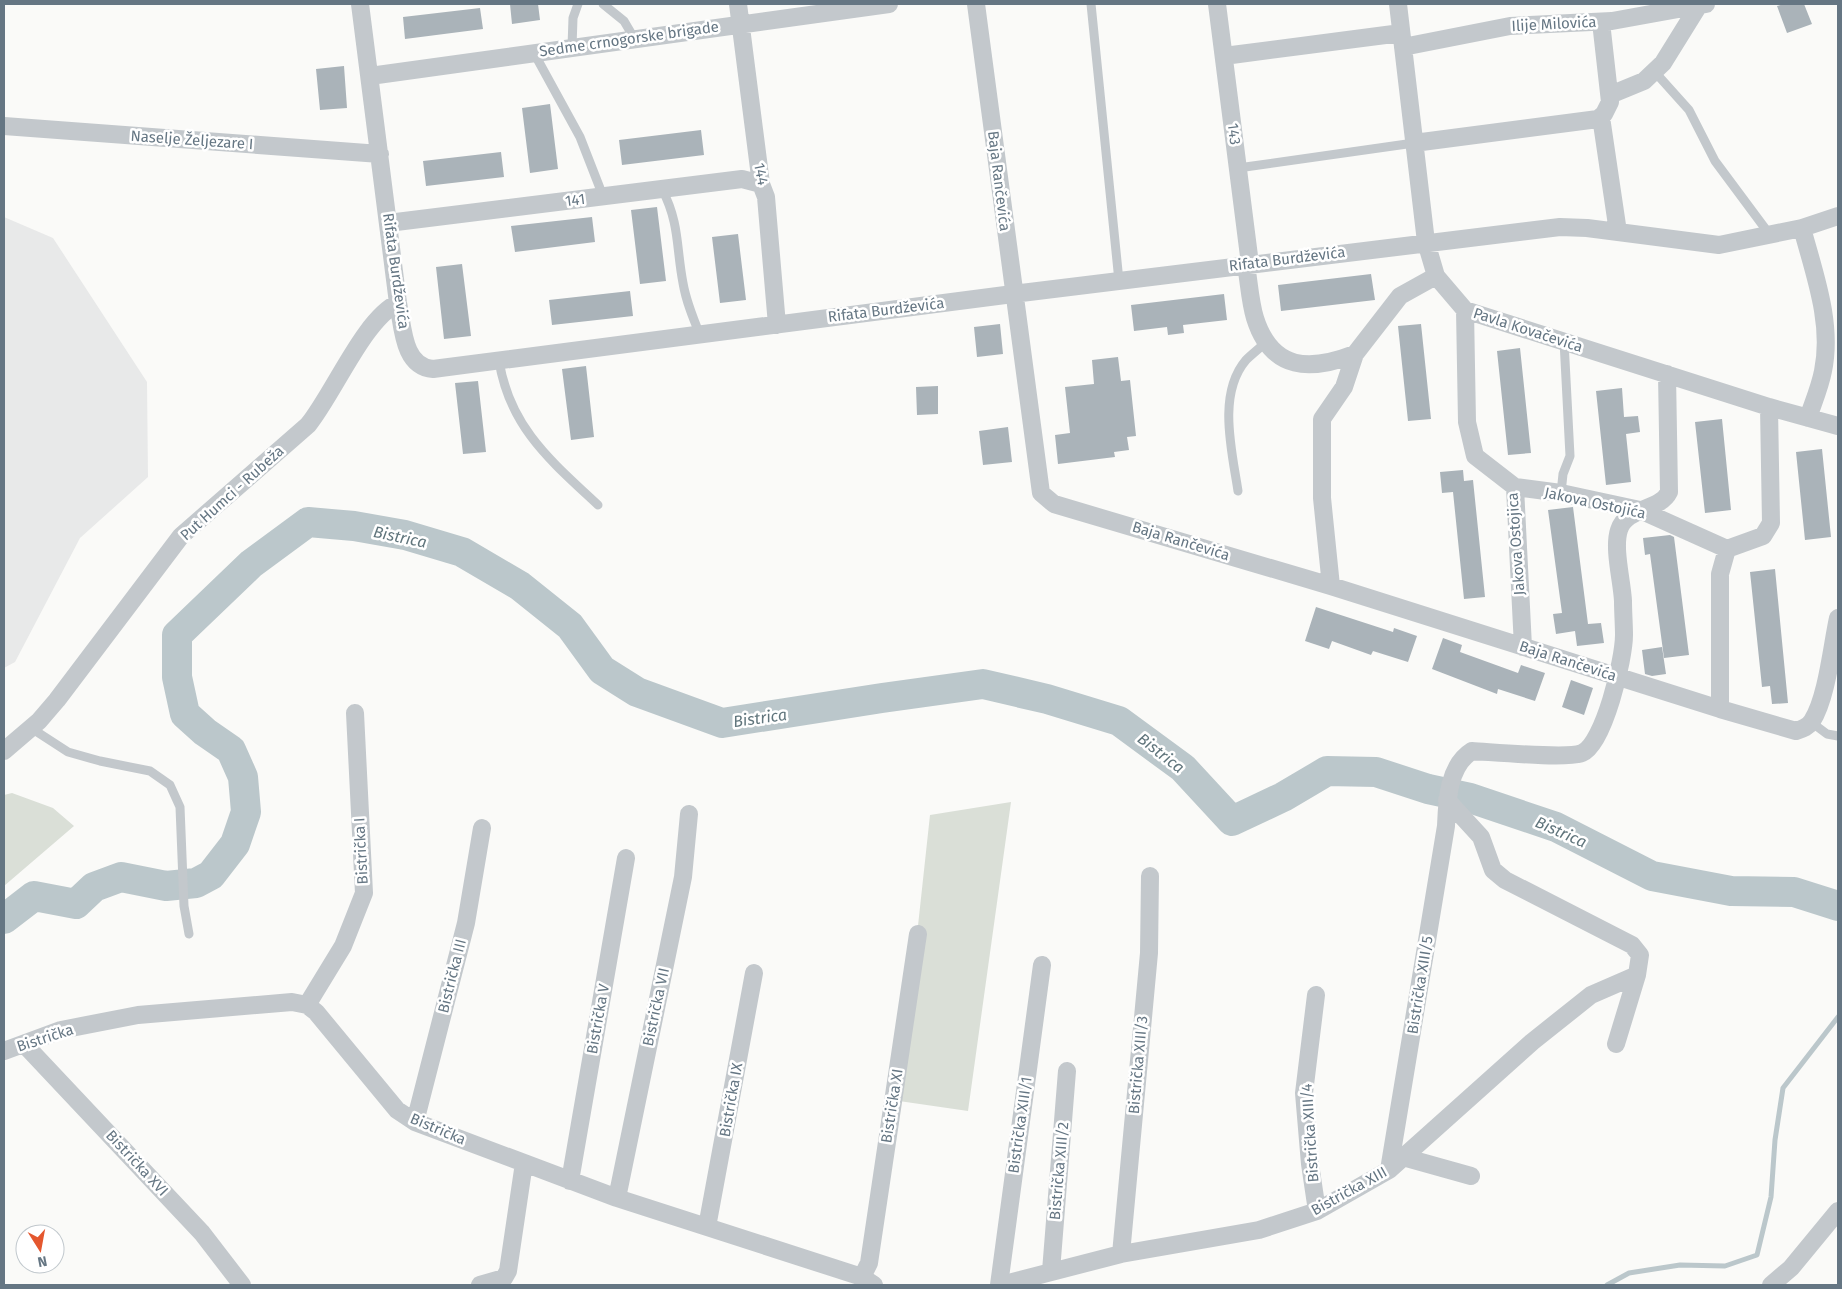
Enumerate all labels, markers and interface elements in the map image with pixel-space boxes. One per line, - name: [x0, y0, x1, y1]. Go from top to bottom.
- street label: Ilije Milovića: [1511, 13, 1597, 35]
- street label: Sedme crnogorske brigade: [538, 17, 720, 61]
- street label: 143: [1224, 122, 1244, 146]
- street label: Naselje Željezare I: [130, 127, 254, 153]
- street label: Baja Rančevića: [984, 130, 1014, 232]
- street label: 144: [750, 161, 772, 187]
- street label: 141: [564, 190, 586, 210]
- street label: Rifata Burdževića: [379, 212, 413, 330]
- street label: Rifata Burdževića: [1228, 243, 1346, 275]
- street label: Rifata Burdževića: [827, 294, 945, 326]
- street label: Pavla Kovačevića: [1471, 304, 1585, 356]
- street label: Put Humci - Rubeža: [177, 442, 287, 544]
- street label: Jakova Ostojića: [1543, 483, 1647, 523]
- street label: Jakova Ostojica: [1503, 492, 1529, 596]
- street label: Baja Rančevića: [1130, 518, 1232, 564]
- water label: Bistrica: [372, 522, 428, 552]
- street label: Baja Rančevića: [1517, 637, 1619, 685]
- water label: Bistrica: [732, 705, 788, 731]
- water label: Bistrica: [1134, 729, 1188, 777]
- water label: Bistrica: [1532, 812, 1590, 852]
- street label: Bistrička I: [350, 817, 372, 885]
- street label: Bistrička XIII/5: [1403, 935, 1437, 1035]
- street label: Bistrička III: [434, 937, 470, 1015]
- street label: Bistrička VII: [639, 966, 673, 1048]
- street label: Bistrička V: [583, 982, 613, 1055]
- street label: Bistrička XIII/3: [1125, 1015, 1151, 1115]
- street label: Bistrička: [14, 1020, 76, 1056]
- street label: Bistrička IX: [716, 1061, 747, 1139]
- street label: Bistrička XI: [877, 1068, 907, 1144]
- street label: Bistrička XIII/1: [1004, 1076, 1036, 1174]
- street label: Bistrička XIII/4: [1298, 1083, 1322, 1183]
- street label: Bistrička: [408, 1109, 468, 1149]
- street label: Bistrička XIII/2: [1046, 1121, 1072, 1221]
- street label: Bistrička XVI: [102, 1126, 172, 1200]
- street label: Bistrička XIII: [1308, 1163, 1390, 1219]
- north arrow: [15, 1224, 65, 1274]
- text: N: [36, 1252, 49, 1271]

